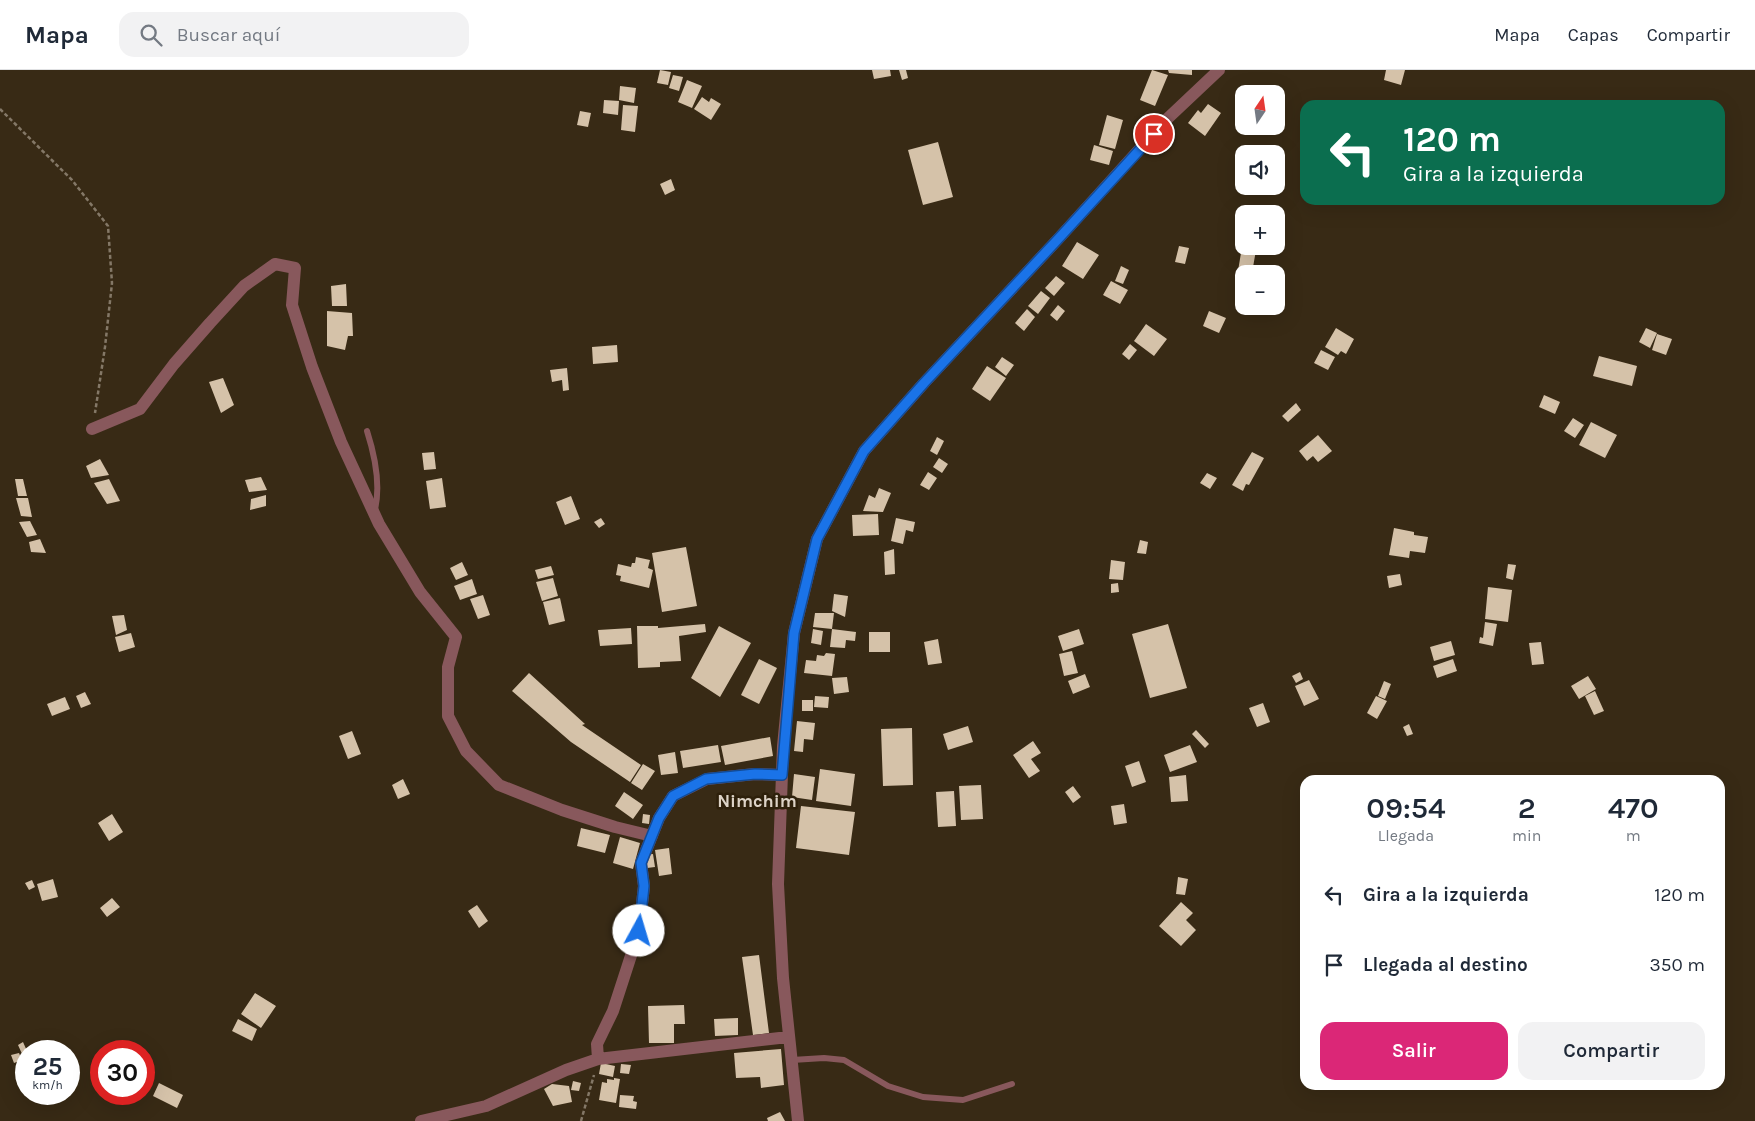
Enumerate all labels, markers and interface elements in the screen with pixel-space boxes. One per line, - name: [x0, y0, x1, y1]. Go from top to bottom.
- search box: [119, 12, 469, 57]
- text: Mapa: [25, 21, 89, 49]
- icon: search: [137, 21, 165, 49]
- text: Buscar aquí: [177, 24, 280, 46]
- text: Mapa: [1494, 24, 1540, 46]
- text: Capas: [1568, 24, 1619, 46]
- text: Compartir: [1647, 24, 1730, 46]
- north arrow: [1235, 85, 1285, 135]
- map controls: [1235, 85, 1285, 315]
- pin: [1133, 113, 1175, 155]
- text: 120 m: [1403, 119, 1501, 160]
- icon: arrive: [1140, 120, 1168, 148]
- icon: left: [1320, 120, 1385, 185]
- button: sound: [1235, 145, 1285, 195]
- text: Gira a la izquierda: [1403, 161, 1584, 187]
- button: +: [1235, 205, 1285, 255]
- button: −: [1235, 265, 1285, 315]
- district label: Nimchim: [717, 790, 797, 812]
- text: 09:54: [1366, 790, 1446, 826]
- text: 2: [1518, 790, 1536, 826]
- text: 470: [1608, 790, 1659, 826]
- text: Llegada: [1378, 826, 1434, 845]
- text: min: [1512, 826, 1541, 845]
- text: m: [1626, 826, 1641, 845]
- icon: left: [1320, 881, 1348, 909]
- text: Gira a la izquierda: [1363, 884, 1529, 906]
- text: 120 m: [1654, 884, 1705, 906]
- position arrow: [612, 904, 664, 956]
- icon: arrive: [1320, 951, 1348, 979]
- text: Llegada al destino: [1363, 954, 1528, 976]
- text: 350 m: [1649, 954, 1705, 976]
- button: Salir: [1320, 1022, 1508, 1080]
- button: Compartir: [1518, 1022, 1705, 1080]
- speed limit sign: 30: [90, 1040, 155, 1105]
- text: 25: [33, 1052, 62, 1081]
- text: km/h: [32, 1078, 63, 1092]

